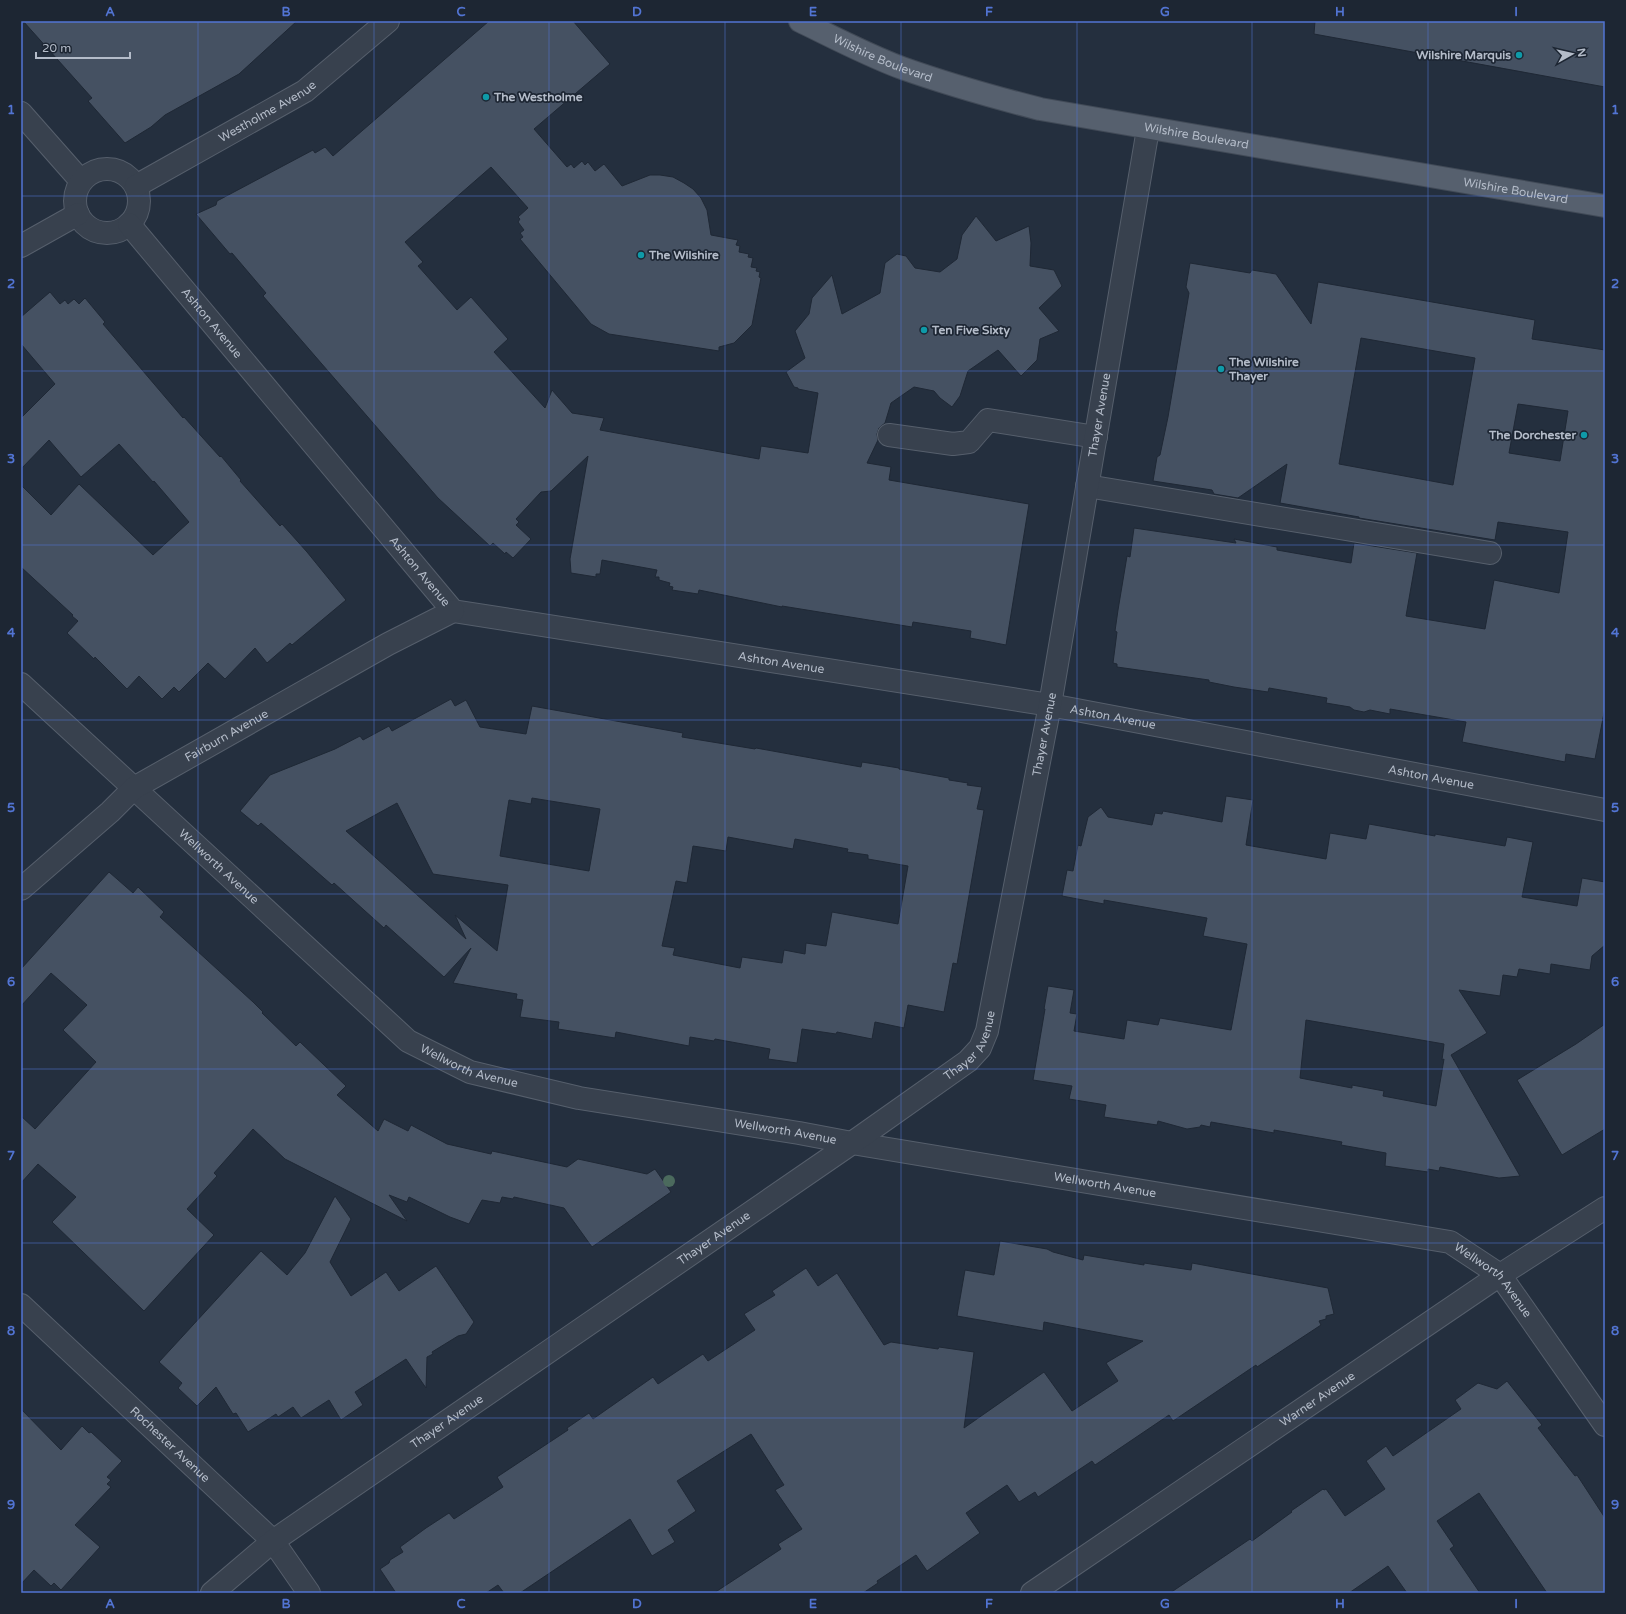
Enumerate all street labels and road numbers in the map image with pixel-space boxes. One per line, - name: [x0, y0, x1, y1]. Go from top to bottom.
- street label: Wilshire Boulevard: [831, 31, 934, 85]
- street label: Westholme Avenue: [216, 78, 319, 145]
- street label: Wilshire Boulevard: [1143, 120, 1250, 152]
- street label: Wilshire Boulevard: [1462, 175, 1569, 207]
- street label: Ashton Avenue: [178, 285, 245, 361]
- street label: Thayer Avenue: [1085, 372, 1113, 458]
- street label: Ashton Avenue: [386, 533, 453, 609]
- street label: Ashton Avenue: [737, 649, 826, 676]
- street label: Thayer Avenue: [1029, 691, 1059, 777]
- street label: Ashton Avenue: [1069, 702, 1157, 732]
- street label: Fairburn Avenue: [182, 706, 271, 765]
- street label: Ashton Avenue: [1387, 762, 1475, 792]
- street label: Wellworth Avenue: [176, 826, 262, 907]
- street label: Thayer Avenue: [941, 1009, 998, 1083]
- street label: Wellworth Avenue: [418, 1041, 520, 1090]
- street label: Wellworth Avenue: [733, 1116, 838, 1147]
- street label: Wellworth Avenue: [1053, 1170, 1157, 1200]
- street label: Thayer Avenue: [675, 1208, 753, 1268]
- street label: Wellworth Avenue: [1451, 1240, 1535, 1320]
- street label: Warner Avenue: [1277, 1369, 1358, 1430]
- street label: Thayer Avenue: [408, 1392, 486, 1451]
- street label: Rochester Avenue: [127, 1404, 213, 1485]

